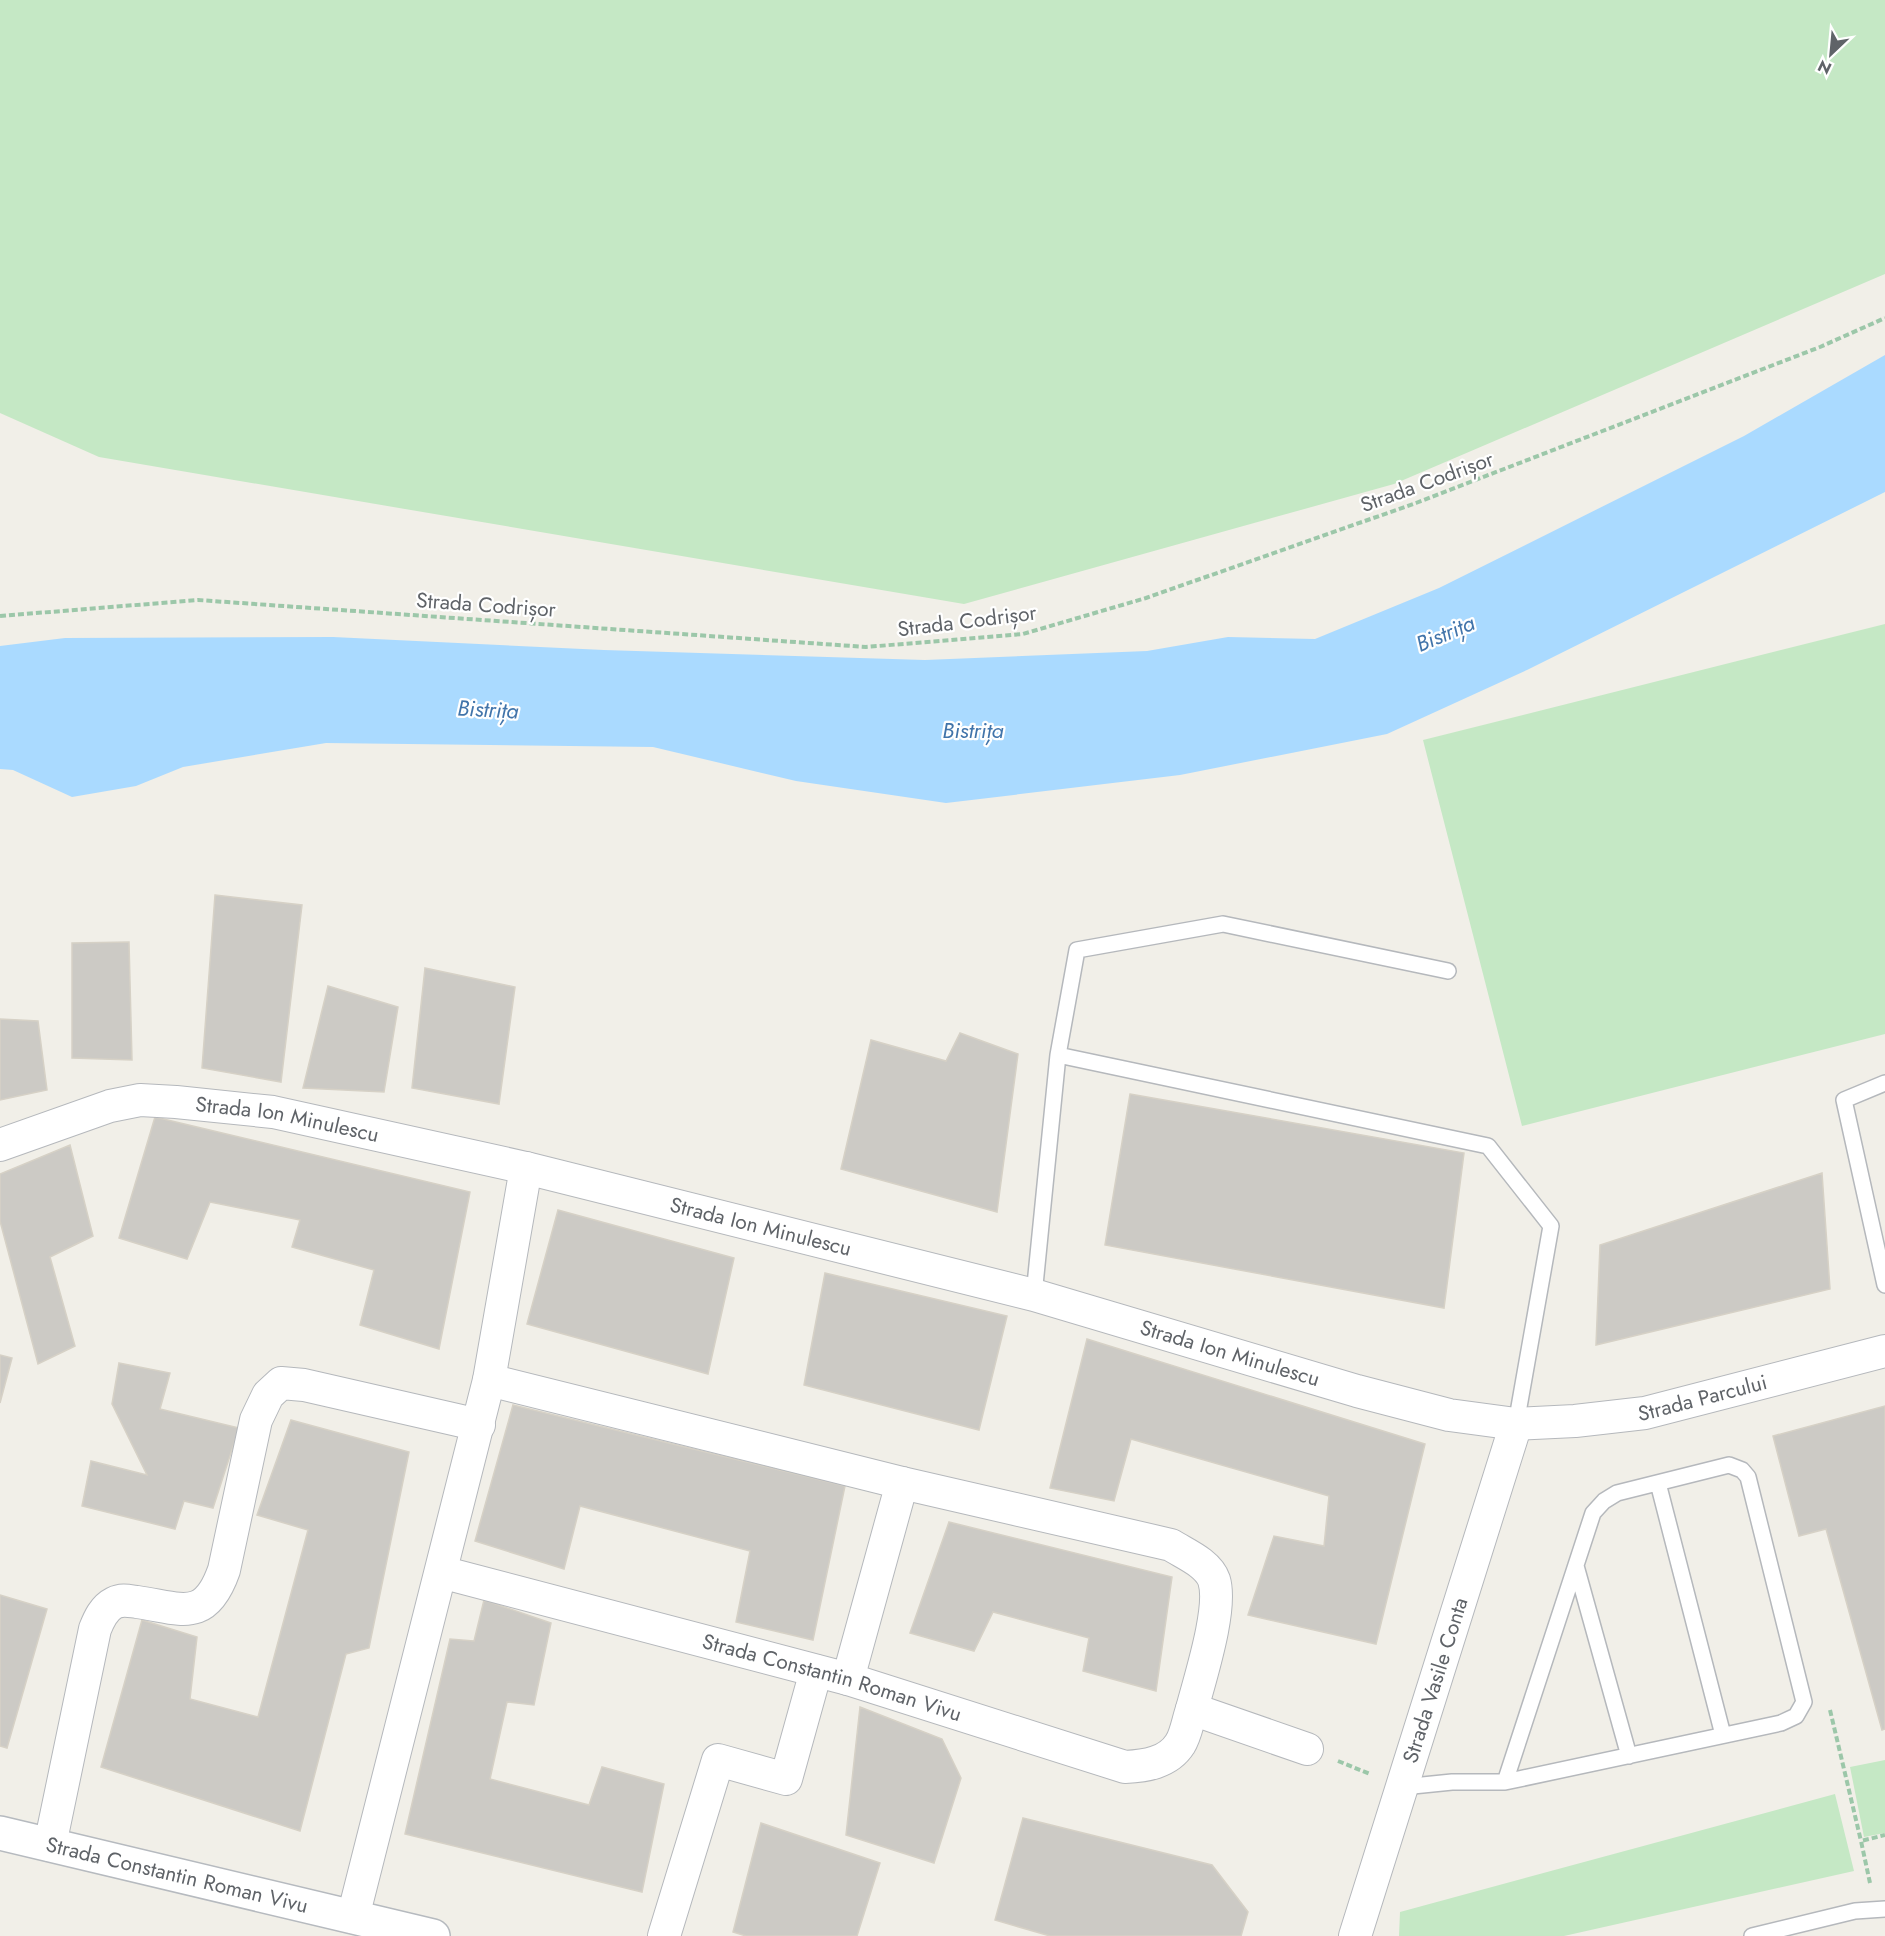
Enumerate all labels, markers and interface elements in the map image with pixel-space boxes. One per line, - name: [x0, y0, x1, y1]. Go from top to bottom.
- north arrow: [1801, 24, 1861, 84]
- text: N: [1814, 54, 1835, 80]
- street label: Strada Codrișor: [1356, 444, 1499, 520]
- street label: Strada Codrișor: [415, 585, 558, 625]
- street label: Strada Codrișor: [896, 597, 1039, 644]
- water label: Bistrița: [1411, 606, 1479, 660]
- water label: Bistrița: [457, 691, 519, 727]
- water label: Bistrița: [942, 714, 1004, 746]
- street label: Strada Ion Minulescu: [194, 1089, 382, 1150]
- street label: Strada Ion Minulescu: [667, 1190, 855, 1264]
- street label: Strada Ion Minulescu: [1136, 1312, 1323, 1394]
- street label: Strada Parcului: [1636, 1367, 1770, 1429]
- street label: Strada Vasile Conta: [1395, 1594, 1476, 1767]
- street label: Strada Constantin Roman Vivu: [699, 1626, 965, 1729]
- street label: Strada Constantin Roman Vivu: [43, 1829, 311, 1921]

